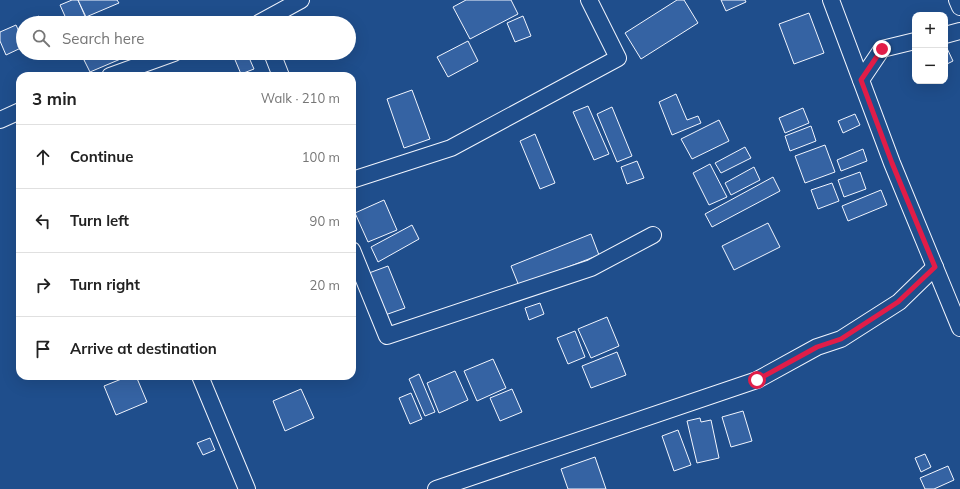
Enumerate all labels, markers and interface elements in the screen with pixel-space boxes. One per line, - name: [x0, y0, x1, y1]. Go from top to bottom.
- map controls: [912, 12, 948, 84]
- button: +: [912, 12, 948, 48]
- search box: [16, 16, 356, 60]
- icon: search: [30, 27, 52, 49]
- text: Search here: [62, 29, 144, 48]
- route end: [873, 40, 891, 58]
- button: −: [912, 48, 948, 84]
- text: 3 min: [32, 88, 77, 109]
- text: Walk · 210 m: [261, 90, 340, 106]
- icon: ahead: [32, 146, 54, 168]
- text: Continue: [70, 147, 133, 166]
- text: 100 m: [302, 149, 340, 165]
- icon: left: [32, 210, 54, 232]
- text: Turn left: [70, 211, 129, 230]
- text: 90 m: [310, 213, 340, 229]
- icon: right: [32, 274, 54, 296]
- text: Turn right: [70, 275, 140, 294]
- text: 20 m: [310, 277, 340, 293]
- icon: arrive: [32, 338, 54, 360]
- text: Arrive at destination: [70, 339, 217, 358]
- route start: [748, 371, 766, 389]

